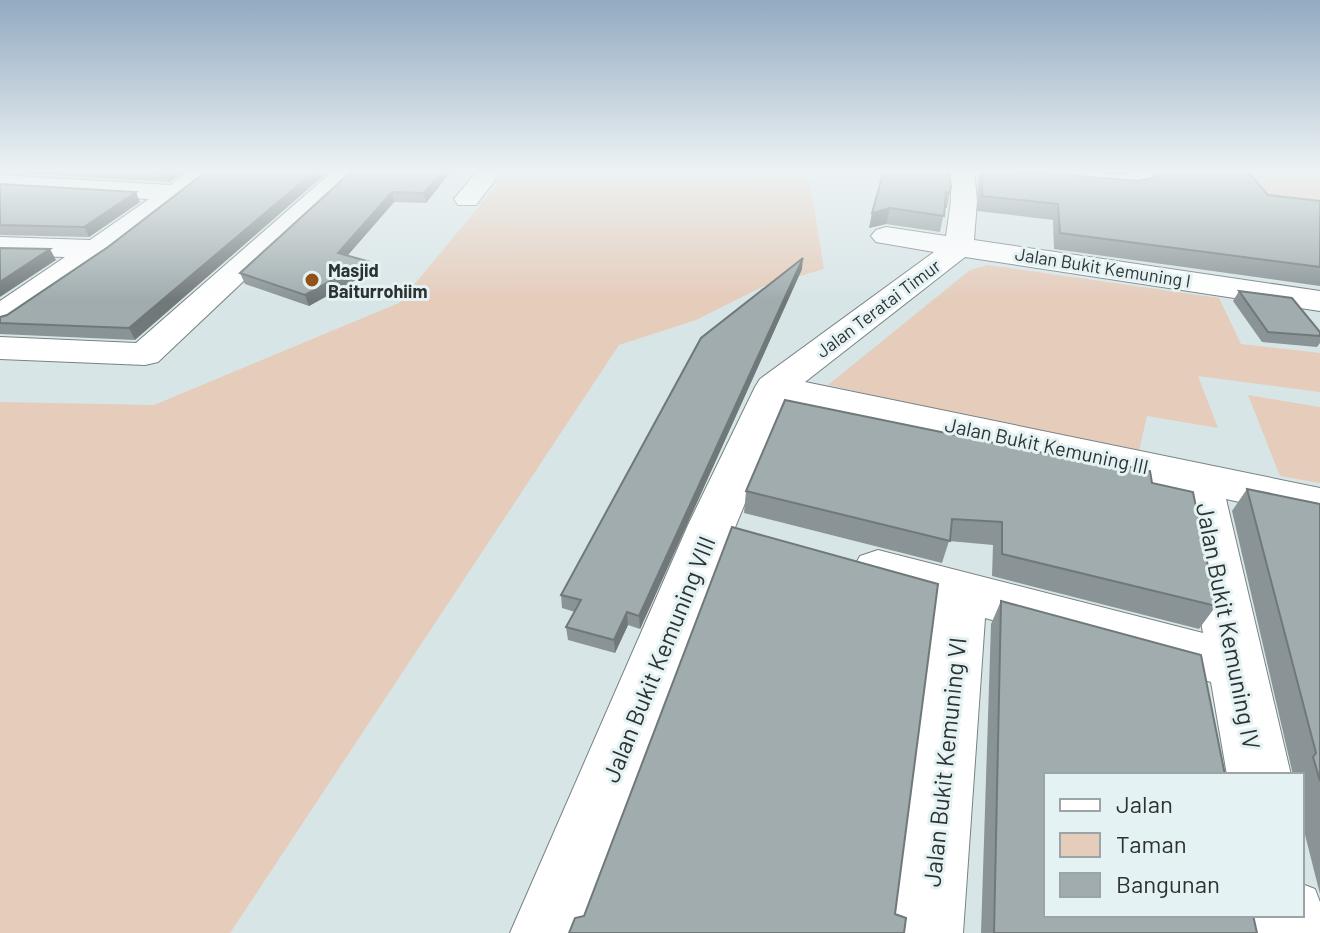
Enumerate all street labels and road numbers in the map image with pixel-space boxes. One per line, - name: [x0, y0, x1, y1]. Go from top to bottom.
- street label: Jalan Bukit Kemuning I: [1014, 242, 1192, 292]
- street label: Jalan Teratai Timur: [811, 254, 945, 362]
- street label: Jalan Bukit Kemuning III: [943, 412, 1151, 478]
- street label: Jalan Bukit Kemuning IV: [1191, 500, 1267, 752]
- street label: Jalan Bukit Kemuning VIII: [595, 532, 721, 786]
- street label: Jalan Bukit Kemuning VI: [916, 636, 972, 888]

